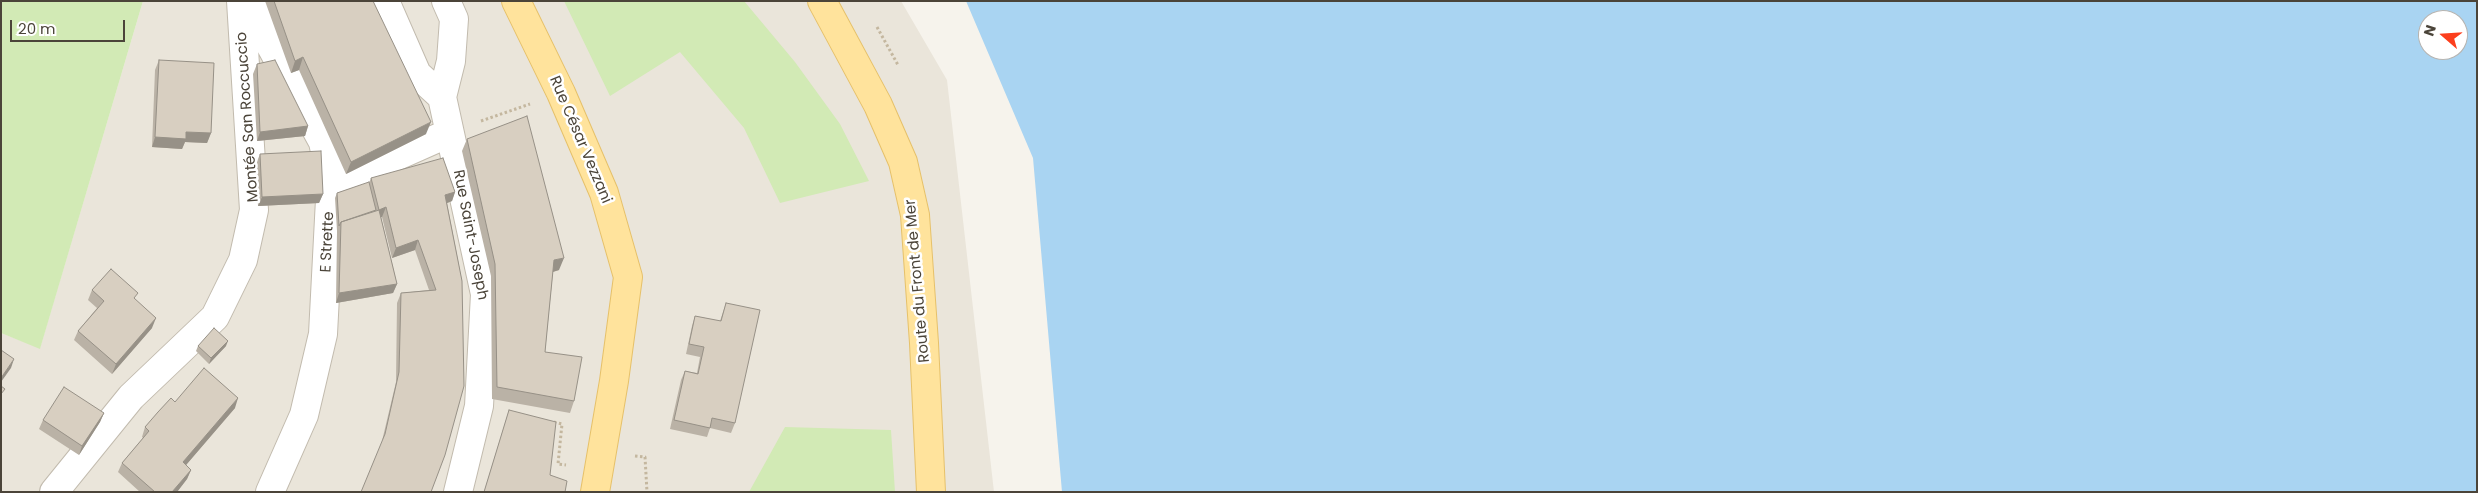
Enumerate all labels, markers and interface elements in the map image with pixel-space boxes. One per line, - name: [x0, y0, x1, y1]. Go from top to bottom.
- scale bar: [12, 10, 128, 42]
- north arrow: [2418, 10, 2468, 60]
- text: 20 m: [18, 18, 56, 39]
- text: N: [2419, 22, 2441, 39]
- street label: Montée San Roccuccio: [233, 31, 263, 203]
- street label: Rue César Vezzani: [545, 73, 615, 207]
- street label: Rue Saint-Joseph: [449, 168, 491, 302]
- street label: Route du Front de Mer: [902, 199, 934, 363]
- street label: E Strette: [317, 211, 339, 273]

